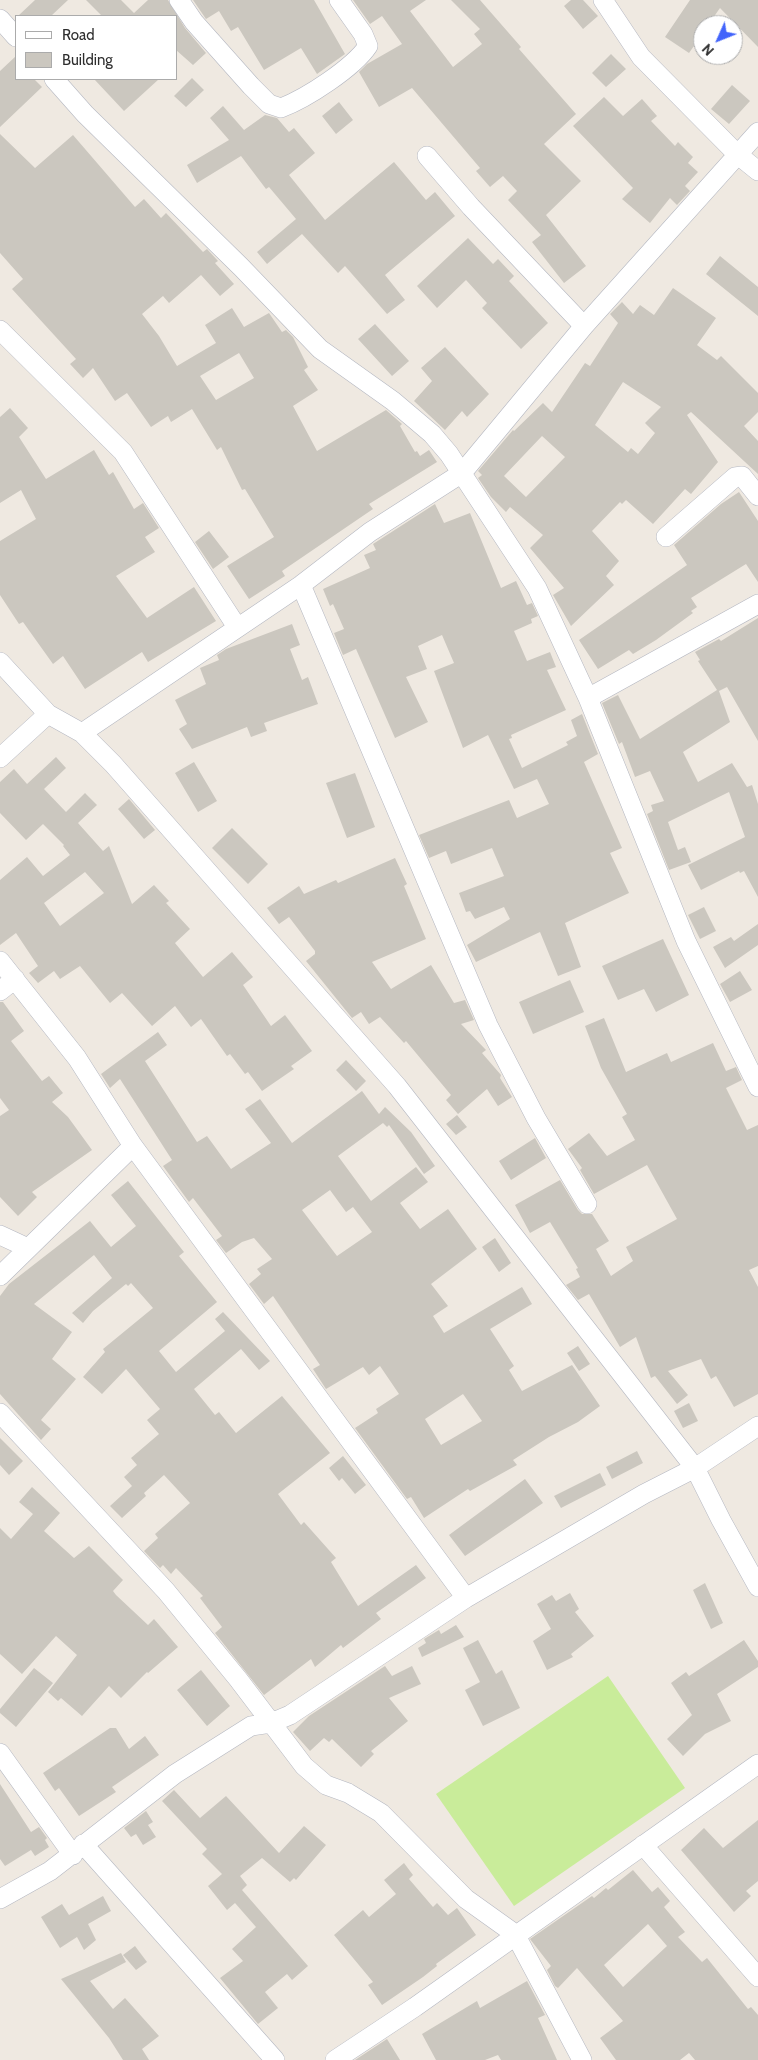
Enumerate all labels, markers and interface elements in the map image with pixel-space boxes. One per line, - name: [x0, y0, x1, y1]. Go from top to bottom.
- legend: [15, 15, 178, 80]
- north arrow: [693, 15, 743, 65]
- text: Road: [62, 26, 95, 44]
- text: N: [698, 40, 718, 60]
- text: Building: [62, 51, 113, 69]

